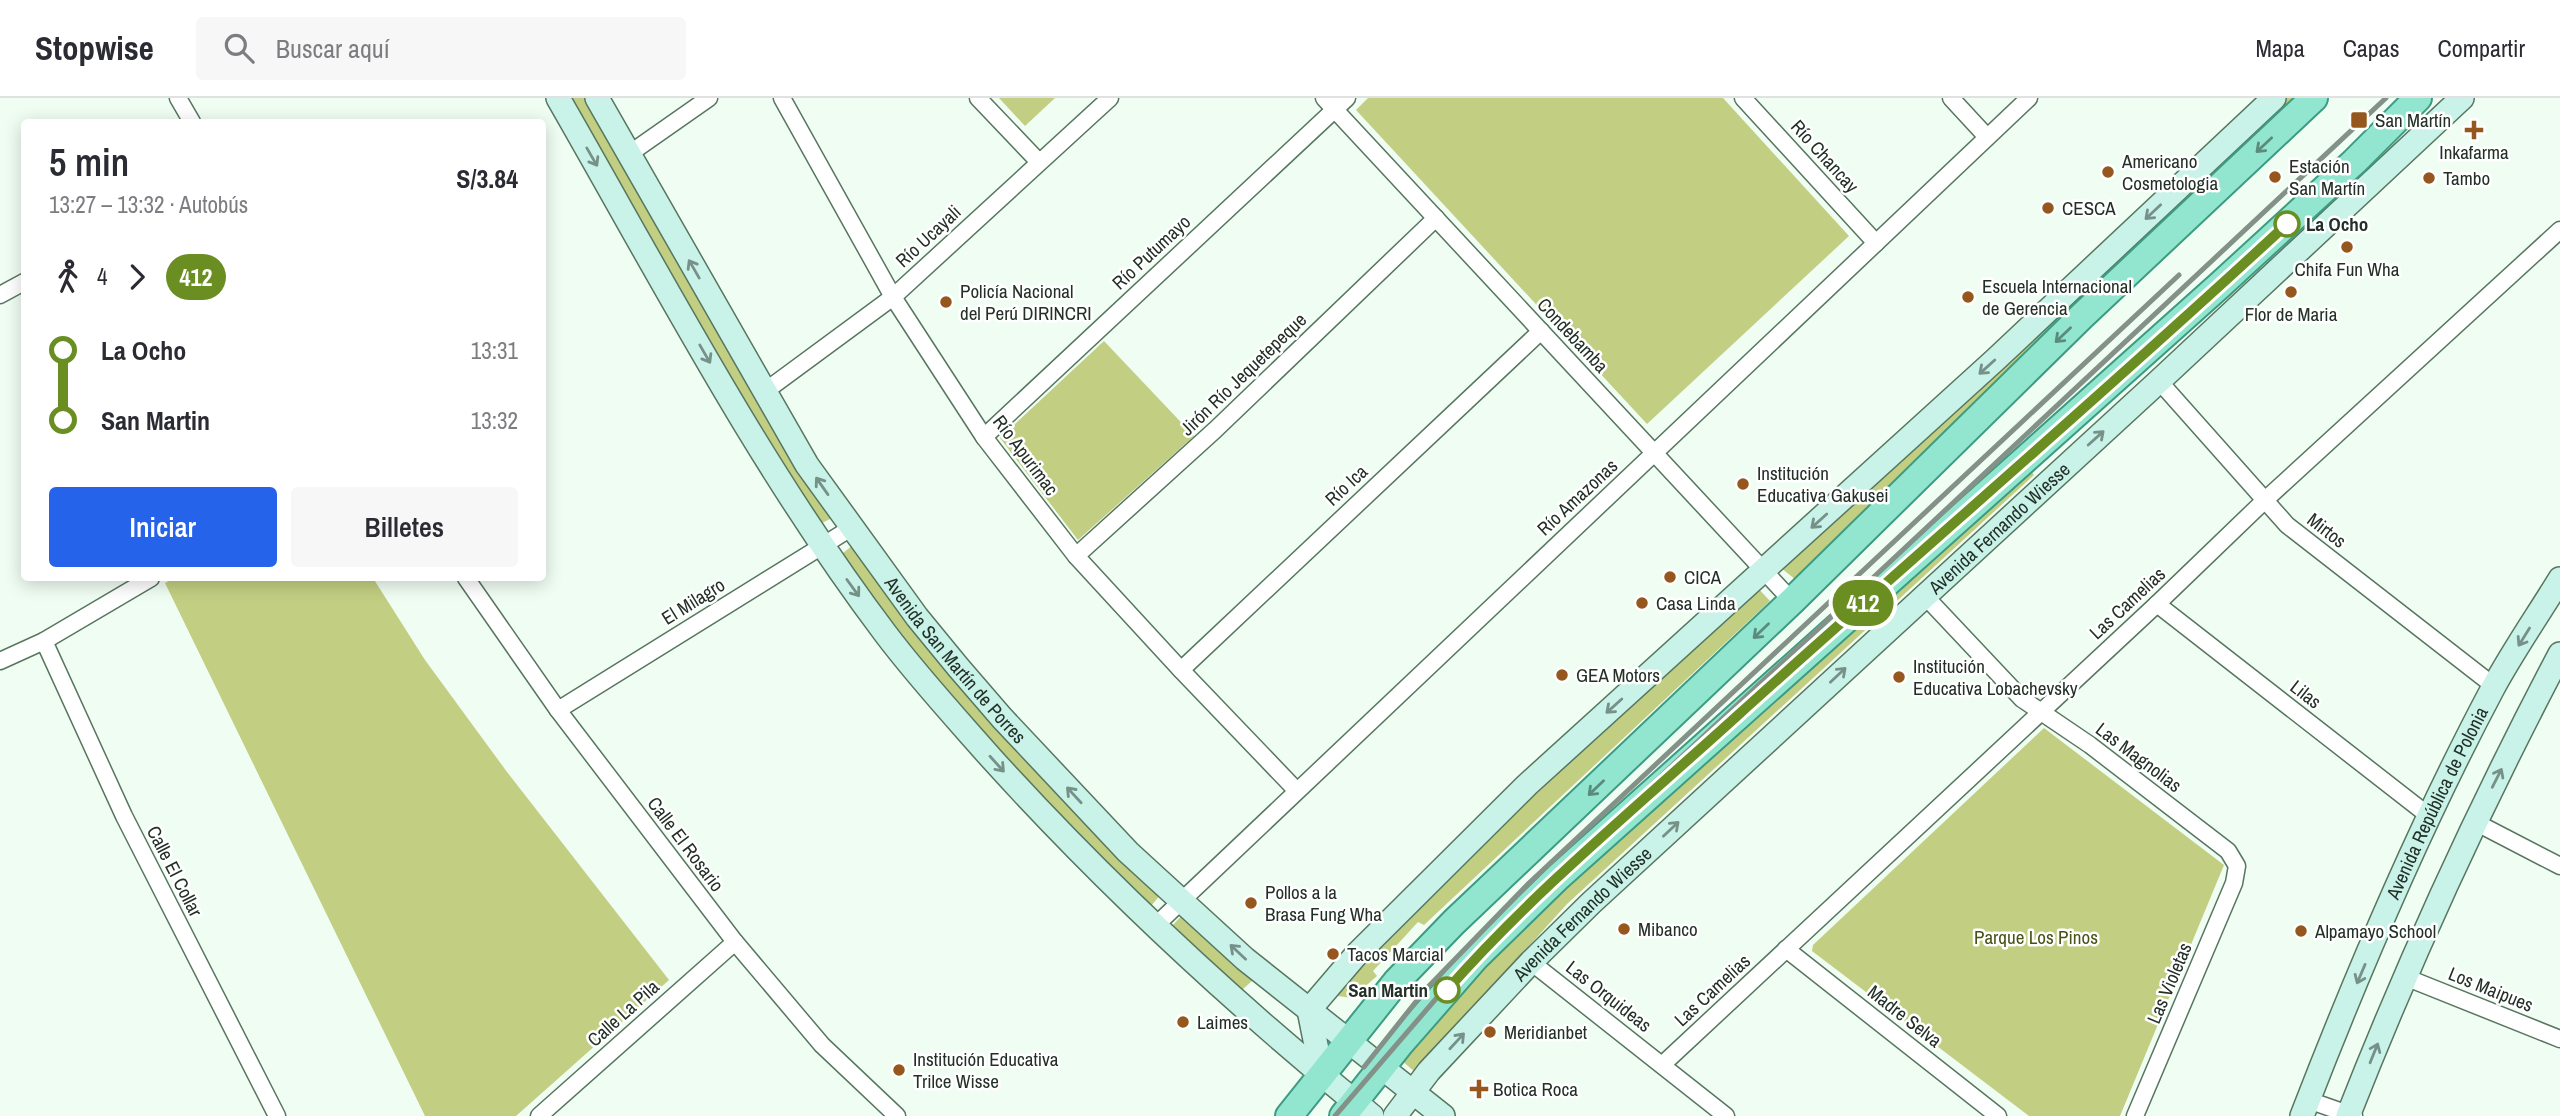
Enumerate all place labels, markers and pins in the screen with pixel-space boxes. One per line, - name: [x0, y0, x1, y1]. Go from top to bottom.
- place label: San Martín: [2375, 107, 2451, 133]
- marker: San Martín: [2349, 110, 2369, 130]
- marker: Inkafarma: [2466, 122, 2482, 138]
- place label: Inkafarma: [2439, 139, 2509, 165]
- place label: Americano Cosmetologia: [2121, 148, 2218, 196]
- place label: Estación San Martín: [2289, 153, 2365, 201]
- marker: Americano Cosmetologia: [2100, 164, 2116, 180]
- place label: Tambo: [2443, 165, 2490, 191]
- marker: Estación San Martín: [2267, 169, 2283, 185]
- marker: Tambo: [2421, 170, 2437, 186]
- place label: CESCA: [2062, 195, 2116, 221]
- marker: CESCA: [2040, 200, 2056, 216]
- marker: La Ocho: [2274, 211, 2300, 237]
- place label: La Ocho: [2306, 211, 2368, 237]
- marker: Chifa Fun Wha: [2339, 239, 2355, 255]
- place label: Chifa Fun Wha: [2295, 256, 2400, 282]
- place label: Escuela Internacional de Gerencia: [1982, 273, 2132, 321]
- place label: Policía Nacional del Perú DIRINCRI: [960, 278, 1092, 326]
- marker: Flor de Maria: [2283, 284, 2299, 300]
- marker: Escuela Internacional de Gerencia: [1960, 289, 1976, 305]
- marker: Policía Nacional del Perú DIRINCRI: [938, 294, 954, 310]
- place label: Flor de Maria: [2245, 301, 2338, 327]
- place label: Institución Educativa Gakusei: [1757, 460, 1889, 508]
- marker: Institución Educativa Gakusei: [1735, 476, 1751, 492]
- place label: CICA: [1684, 564, 1722, 590]
- marker: CICA: [1662, 569, 1678, 585]
- place label: Casa Linda: [1656, 590, 1736, 616]
- marker: Casa Linda: [1634, 595, 1650, 611]
- place label: Institución Educativa Lobachevsky: [1913, 653, 2078, 701]
- place label: GEA Motors: [1576, 662, 1660, 688]
- marker: GEA Motors: [1554, 667, 1570, 683]
- marker: Institución Educativa Lobachevsky: [1891, 669, 1907, 685]
- place label: Pollos a la Brasa Fung Wha: [1265, 879, 1382, 927]
- marker: Pollos a la Brasa Fung Wha: [1243, 895, 1259, 911]
- place label: Mibanco: [1638, 916, 1698, 942]
- place label: Alpamayo School: [2314, 918, 2436, 944]
- marker: Mibanco: [1616, 921, 1632, 937]
- marker: Alpamayo School: [2293, 923, 2309, 939]
- place label: Tacos Marcial: [1347, 941, 1443, 967]
- marker: Tacos Marcial: [1325, 946, 1341, 962]
- place label: San Martin: [1348, 977, 1428, 1003]
- marker: San Martin: [1434, 977, 1460, 1003]
- place label: Laimes: [1197, 1009, 1248, 1035]
- marker: Laimes: [1175, 1014, 1191, 1030]
- place label: Meridianbet: [1504, 1019, 1588, 1045]
- marker: Meridianbet: [1482, 1024, 1498, 1040]
- place label: Institución Educativa Trilce Wisse: [913, 1046, 1059, 1094]
- marker: Institución Educativa Trilce Wisse: [891, 1062, 907, 1078]
- place label: Botica Roca: [1493, 1076, 1578, 1102]
- marker: Botica Roca: [1471, 1081, 1487, 1097]

